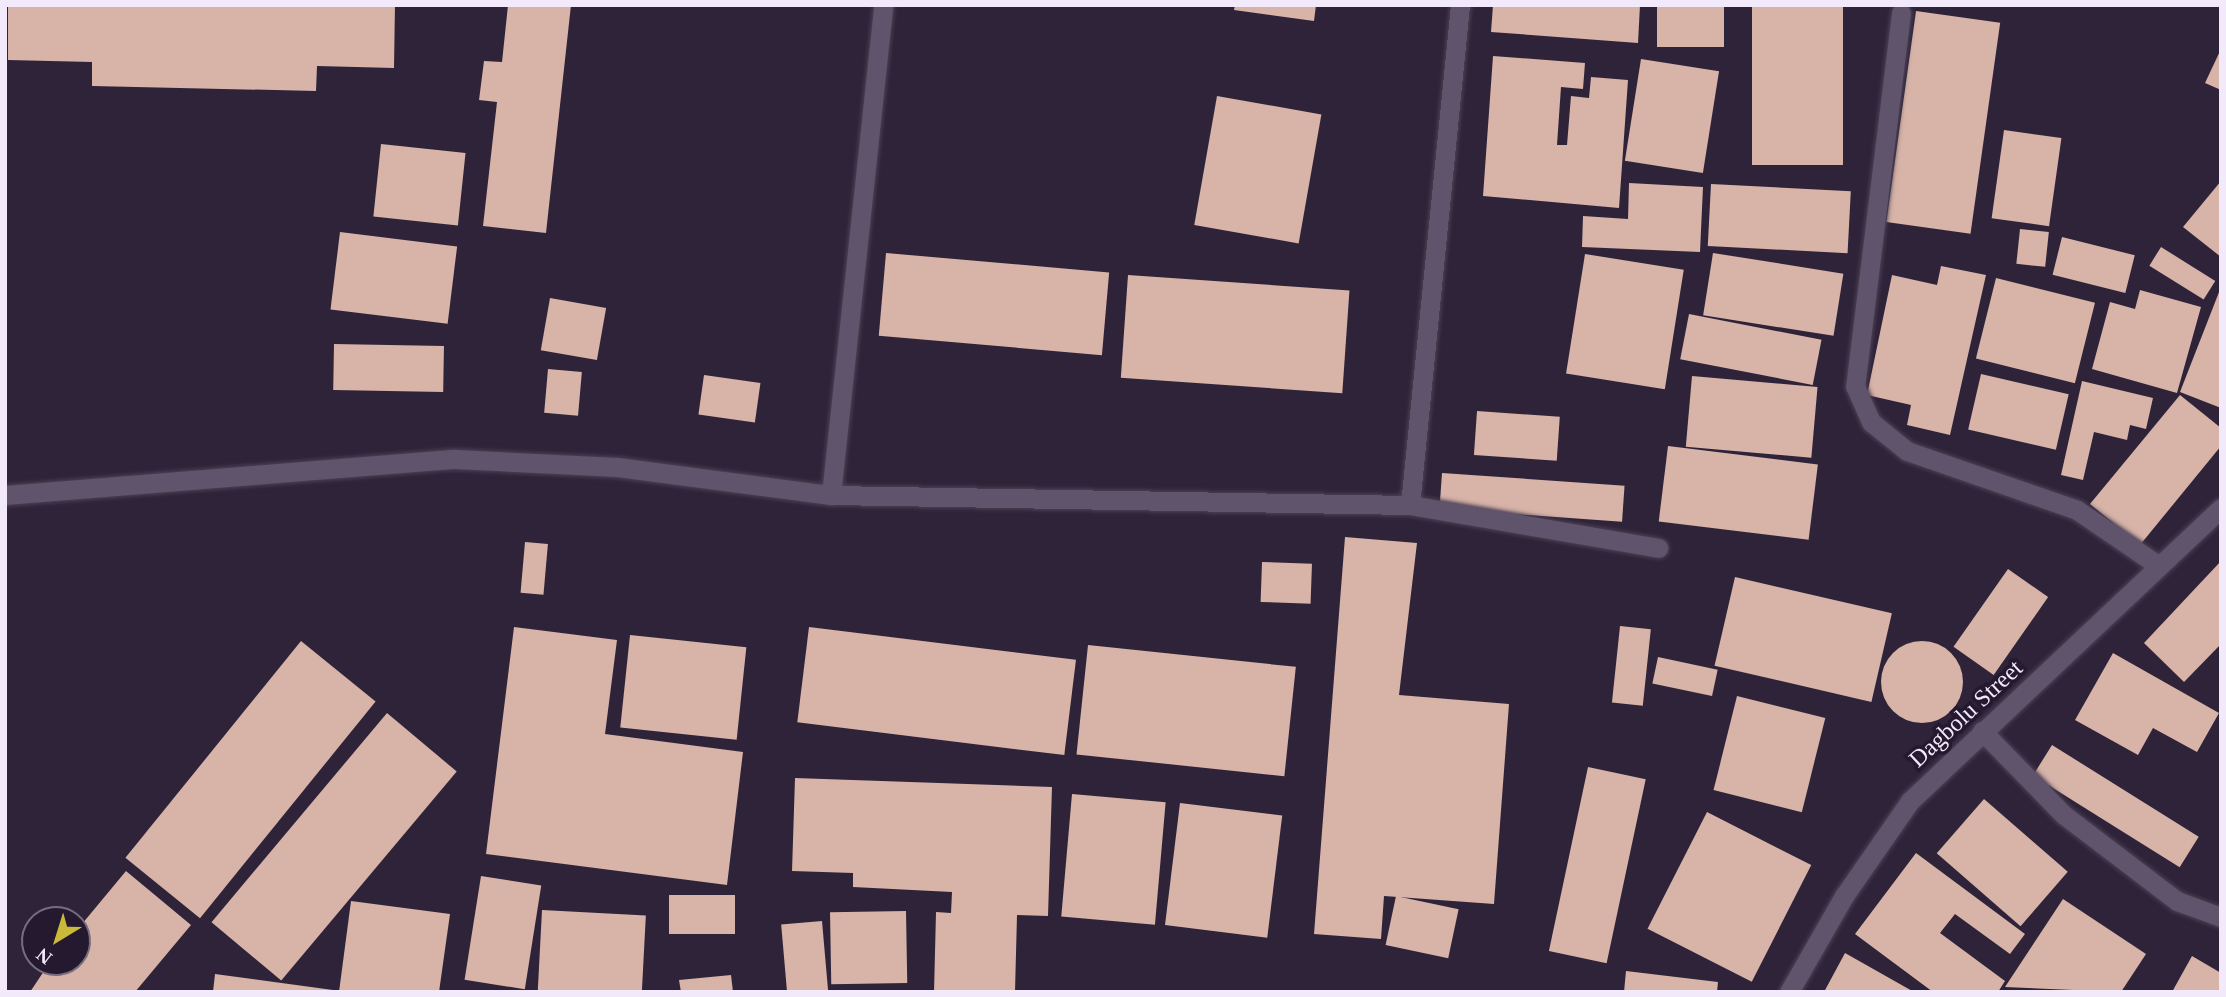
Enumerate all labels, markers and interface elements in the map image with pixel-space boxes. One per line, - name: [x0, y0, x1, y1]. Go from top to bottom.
- street label: Dagbolu Street: [1903, 654, 2029, 774]
- north arrow: [21, 906, 91, 976]
- text: N: [32, 944, 56, 969]

